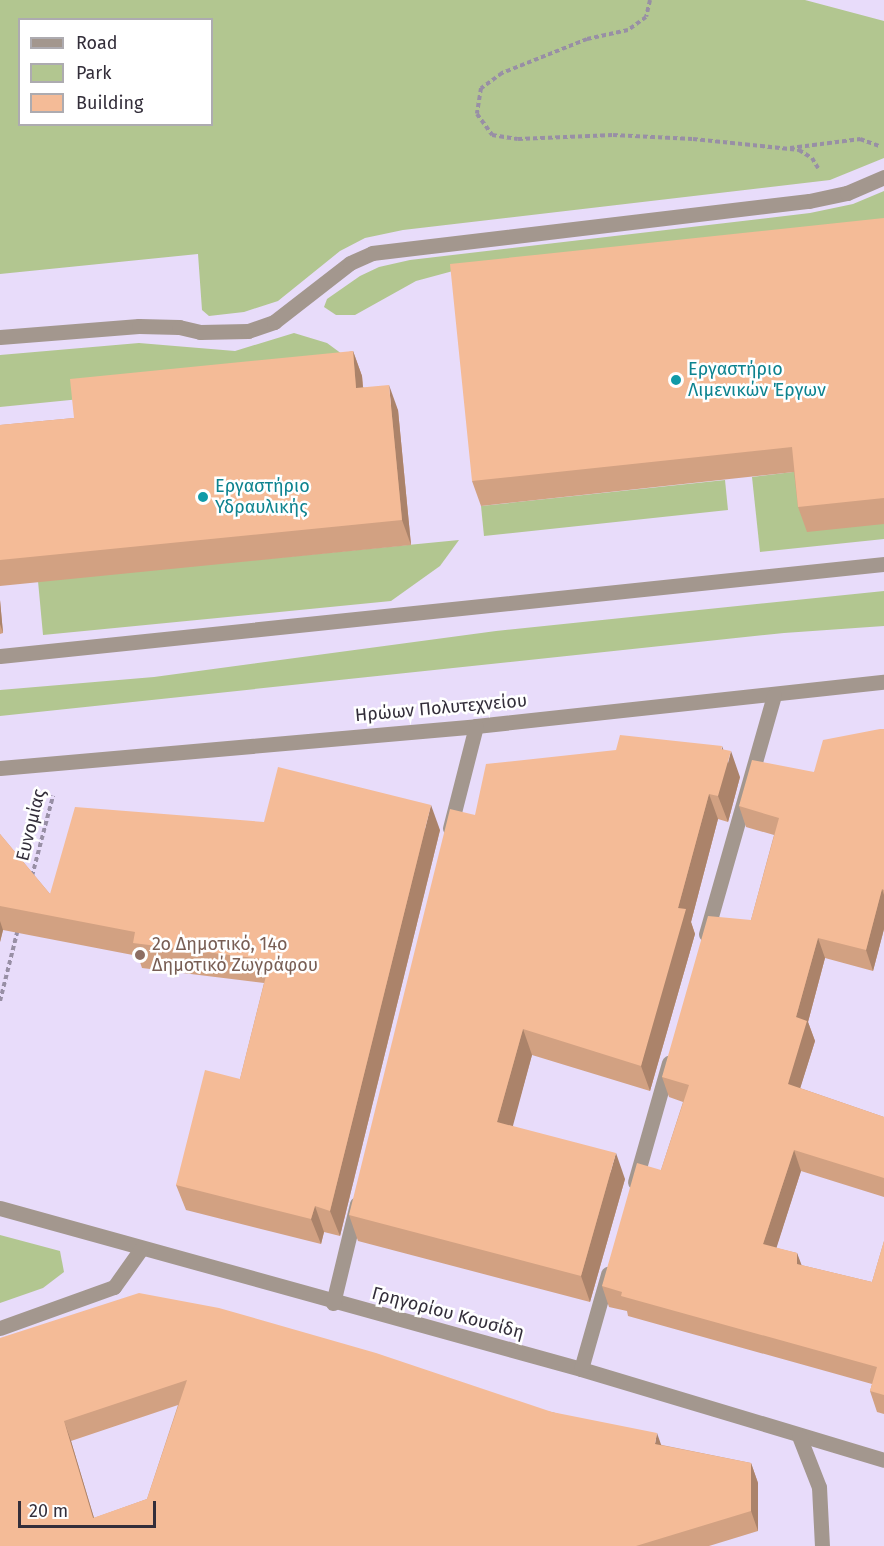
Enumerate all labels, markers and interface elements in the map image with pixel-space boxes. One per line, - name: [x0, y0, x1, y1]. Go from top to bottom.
- legend: [18, 18, 213, 126]
- text: Road: [76, 32, 118, 54]
- text: Park: [76, 62, 111, 84]
- text: Building: [76, 92, 143, 114]
- place label: Εργαστήριο Λιμενικών Έργων: [688, 359, 826, 401]
- marker: Εργαστήριο Λιμενικών Έργων: [669, 373, 683, 387]
- place label: Εργαστήριο Υδραυλικής: [215, 476, 310, 518]
- marker: Εργαστήριο Υδραυλικής: [196, 490, 210, 504]
- street label: Ηρώων Πολυτεχνείου: [354, 690, 528, 726]
- street label: Ευνομίας: [12, 787, 50, 863]
- place label: 2ο Δημοτικό, 14ο Δημοτικό Ζωγράφου: [152, 934, 318, 976]
- marker: 2ο Δημοτικό, 14ο Δημοτικό Ζωγράφου: [133, 948, 147, 962]
- street label: Γρηγορίου Κουσίδη: [370, 1282, 526, 1344]
- scale bar: [21, 1489, 159, 1527]
- text: 20 m: [29, 1500, 68, 1522]

